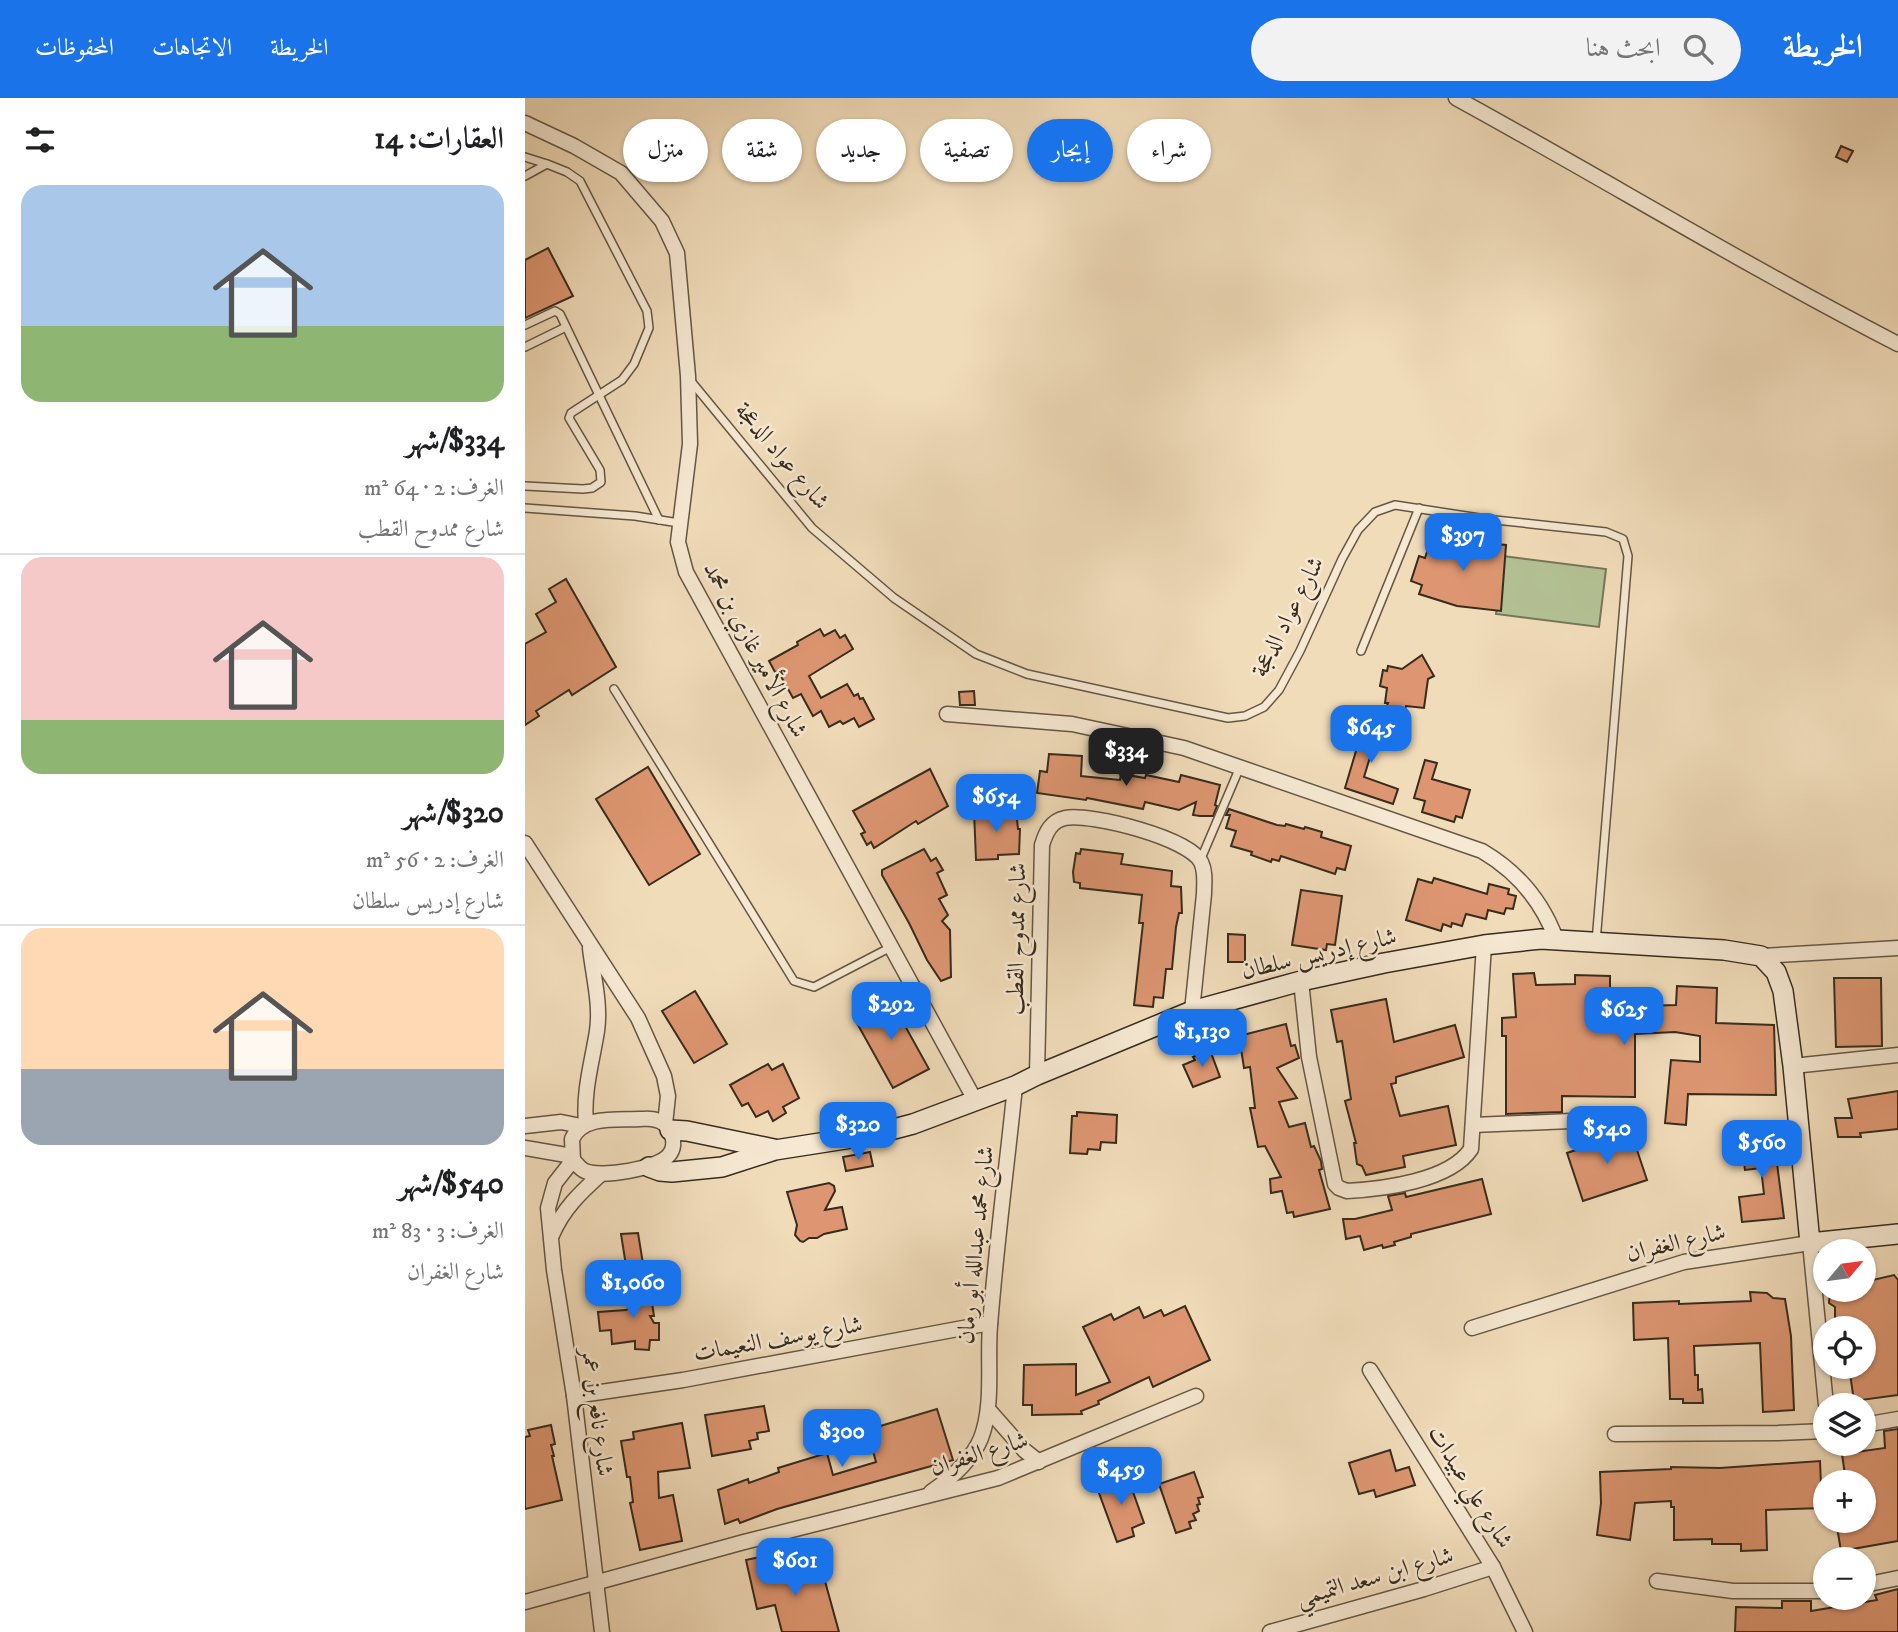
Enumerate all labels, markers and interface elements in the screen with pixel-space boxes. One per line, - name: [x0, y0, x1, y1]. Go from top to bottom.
- search box: [1251, 18, 1741, 81]
- text: الخريطة: [1783, 27, 1863, 68]
- icon: search: [1679, 30, 1717, 68]
- text: ابحث هنا: [1586, 32, 1661, 65]
- text: المحفوظات: [35, 33, 114, 63]
- text: الاتجاهات: [152, 33, 232, 63]
- text: الخريطة: [270, 33, 329, 63]
- chip: منزل: [623, 119, 708, 182]
- chip: شقة: [722, 119, 802, 182]
- chip: جديد: [816, 119, 906, 182]
- chip: تصفية: [920, 119, 1013, 182]
- chip: إيجار: [1027, 119, 1113, 182]
- chip: شراء: [1127, 119, 1211, 182]
- icon: filters: [21, 121, 59, 159]
- text: العقارات: 14: [374, 121, 504, 158]
- icon: home: [200, 230, 326, 356]
- street label: شارع عواد الدعجة: [725, 396, 836, 519]
- text: $334/شهر: [405, 423, 504, 460]
- text: الغرف: 2 · 64 m²: [364, 474, 504, 503]
- pin: $397: [1422, 514, 1504, 573]
- text: شارع ممدوح القطب: [358, 515, 504, 544]
- text: $397: [1441, 521, 1485, 550]
- street label: شارع عواد الدعجة: [1245, 552, 1335, 684]
- street label: شارع الأمير غازي بن محمد: [692, 556, 816, 745]
- icon: home: [200, 602, 326, 728]
- pin: $645: [1330, 706, 1412, 765]
- text: $645: [1346, 713, 1396, 742]
- pin: $334: [1085, 728, 1167, 788]
- text: $334: [1105, 736, 1147, 765]
- pin: $654: [955, 774, 1037, 834]
- text: $654: [972, 782, 1020, 811]
- text: $320/شهر: [403, 795, 504, 832]
- text: الغرف: 2 · 56 m²: [366, 846, 504, 875]
- street label: شارع ممدوح القطب: [1001, 862, 1038, 1016]
- text: شارع إدريس سلطان: [352, 887, 504, 916]
- street label: شارع إدريس سلطان: [1238, 922, 1401, 990]
- icon: home: [200, 973, 326, 1099]
- pin: $292: [850, 982, 932, 1042]
- pin: $625: [1583, 988, 1665, 1047]
- text: $292: [868, 990, 914, 1019]
- text: $625: [1600, 995, 1648, 1024]
- pin: $1,130: [1145, 1010, 1259, 1069]
- text: $1,130: [1174, 1017, 1230, 1046]
- pin: $320: [817, 1102, 899, 1162]
- pin: $540: [1566, 1107, 1648, 1166]
- text: $320: [836, 1110, 880, 1139]
- text: $540: [1583, 1114, 1631, 1143]
- pin: $560: [1721, 1121, 1803, 1180]
- text: $560: [1738, 1128, 1786, 1157]
- street label: شارع محمد عبدالله أبو رمان: [948, 1144, 1005, 1346]
- text: $540/شهر: [398, 1166, 504, 1203]
- text: الغرف: 3 · 83 m²: [372, 1217, 504, 1246]
- street label: شارع الغفران: [1623, 1217, 1730, 1273]
- north arrow: [1813, 1239, 1876, 1302]
- map controls: [1813, 1239, 1876, 1610]
- text: شارع الغفران: [407, 1258, 504, 1287]
- pin: $1,060: [576, 1260, 690, 1320]
- text: $1,060: [601, 1268, 665, 1297]
- street label: شارع يوسف النعيمات: [691, 1309, 866, 1373]
- button: locate: [1813, 1316, 1876, 1379]
- street label: شارع نافع بن عمر: [568, 1343, 620, 1479]
- button: layers: [1813, 1393, 1876, 1456]
- pin: $300: [801, 1410, 883, 1469]
- text: $300: [819, 1417, 865, 1446]
- street label: شارع علي عبيدات: [1414, 1420, 1520, 1558]
- street label: شارع الغفران: [926, 1425, 1033, 1487]
- pin: $459: [1080, 1448, 1162, 1507]
- text: $459: [1097, 1455, 1145, 1484]
- button: +: [1813, 1470, 1876, 1533]
- pin: $601: [754, 1538, 836, 1598]
- street label: شارع ابن سعد التميمي: [1293, 1540, 1459, 1621]
- text: $601: [772, 1546, 818, 1575]
- button: −: [1813, 1547, 1876, 1610]

